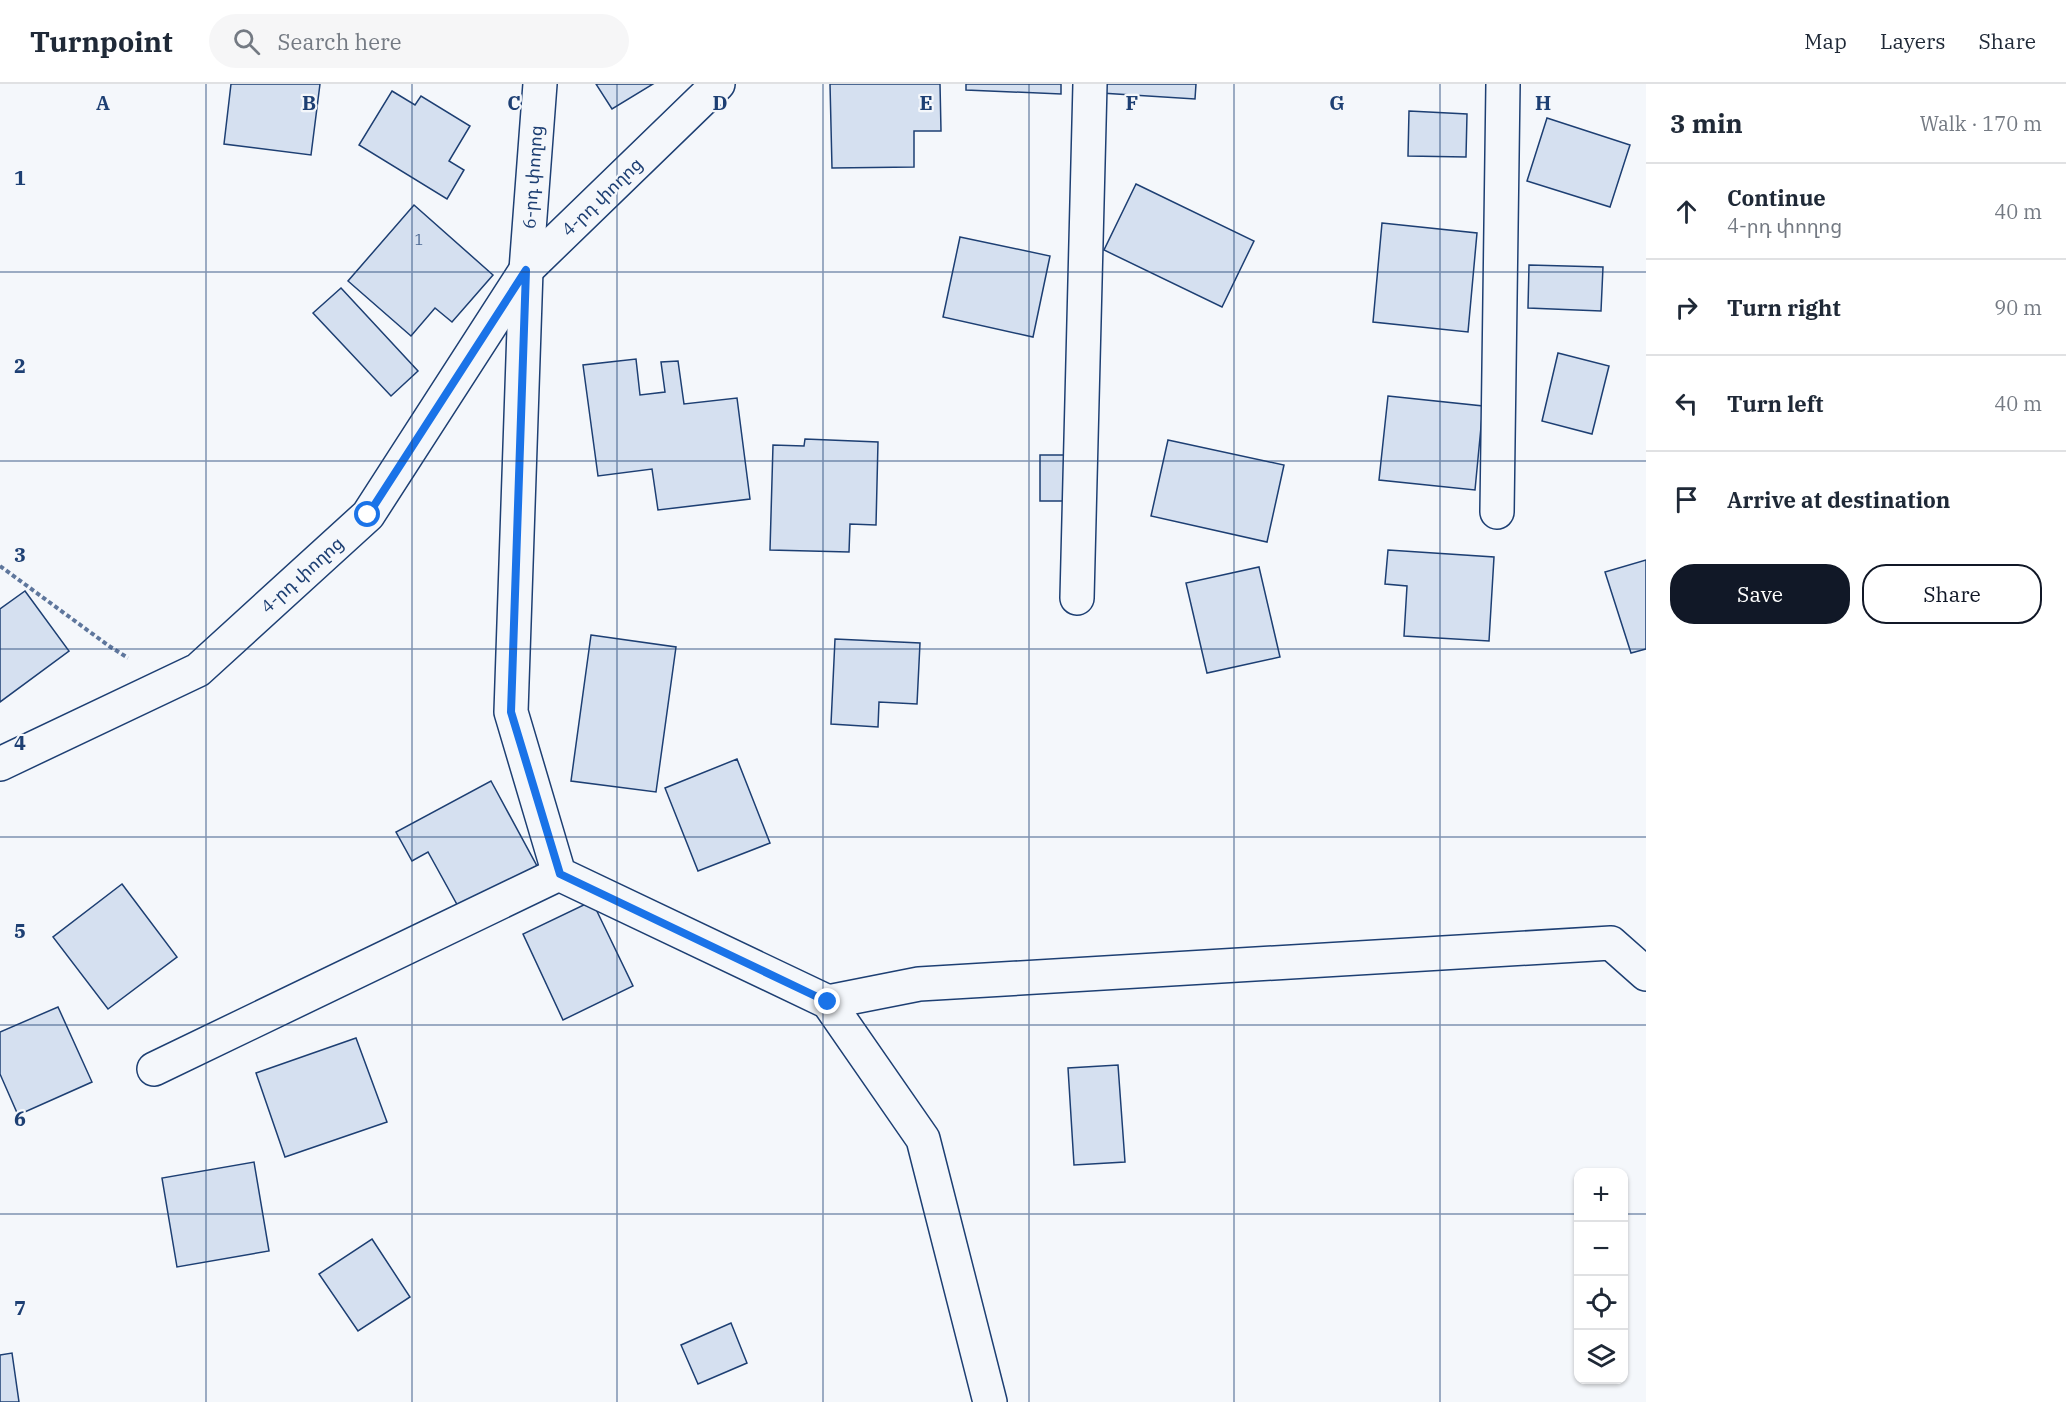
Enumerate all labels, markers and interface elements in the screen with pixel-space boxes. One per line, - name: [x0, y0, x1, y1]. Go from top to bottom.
- search box: [209, 14, 629, 68]
- text: Turnpoint: [30, 23, 173, 60]
- icon: search: [230, 25, 263, 58]
- text: Search here: [278, 27, 402, 56]
- text: Map: [1804, 27, 1847, 55]
- text: Layers: [1880, 27, 1946, 55]
- text: Share: [1979, 27, 2036, 55]
- text: A: [96, 89, 110, 116]
- text: B: [302, 89, 316, 116]
- text: C: [507, 89, 521, 116]
- text: D: [712, 89, 728, 116]
- text: E: [919, 89, 933, 116]
- text: F: [1126, 89, 1138, 116]
- text: G: [1329, 89, 1345, 116]
- text: H: [1535, 89, 1551, 116]
- text: 3 min: [1670, 106, 1743, 140]
- text: Walk · 170 m: [1920, 110, 2042, 137]
- street label: 6-րդ փողոց: [517, 124, 548, 229]
- street label: 4-րդ փողոց: [556, 152, 647, 241]
- text: 1: [14, 164, 26, 191]
- text: Continue: [1727, 183, 1826, 212]
- icon: ahead: [1670, 195, 1703, 228]
- text: 40 m: [1994, 198, 2042, 225]
- text: 4-րդ փողոց: [1727, 212, 1842, 239]
- house number: 1: [414, 230, 424, 249]
- icon: right: [1670, 291, 1703, 324]
- text: Turn right: [1727, 293, 1841, 322]
- text: 90 m: [1994, 294, 2042, 321]
- text: 2: [14, 352, 26, 379]
- icon: left: [1670, 387, 1703, 420]
- text: Turn left: [1727, 389, 1823, 418]
- text: 40 m: [1994, 390, 2042, 417]
- icon: arrive: [1670, 483, 1703, 516]
- text: Arrive at destination: [1727, 485, 1950, 514]
- route start: [354, 501, 380, 527]
- street label: 4-րդ փողոց: [255, 531, 348, 618]
- text: 3: [14, 541, 26, 568]
- button: Save: [1670, 564, 1850, 624]
- button: Share: [1862, 564, 2042, 624]
- text: 4: [14, 729, 26, 756]
- text: 5: [14, 917, 26, 944]
- route end: [814, 988, 840, 1014]
- text: 6: [14, 1105, 26, 1132]
- map controls: [1574, 1168, 1628, 1384]
- button: +: [1574, 1168, 1628, 1222]
- button: −: [1574, 1222, 1628, 1276]
- button: locate: [1574, 1276, 1628, 1330]
- text: 7: [14, 1294, 26, 1321]
- button: layers: [1574, 1330, 1628, 1384]

